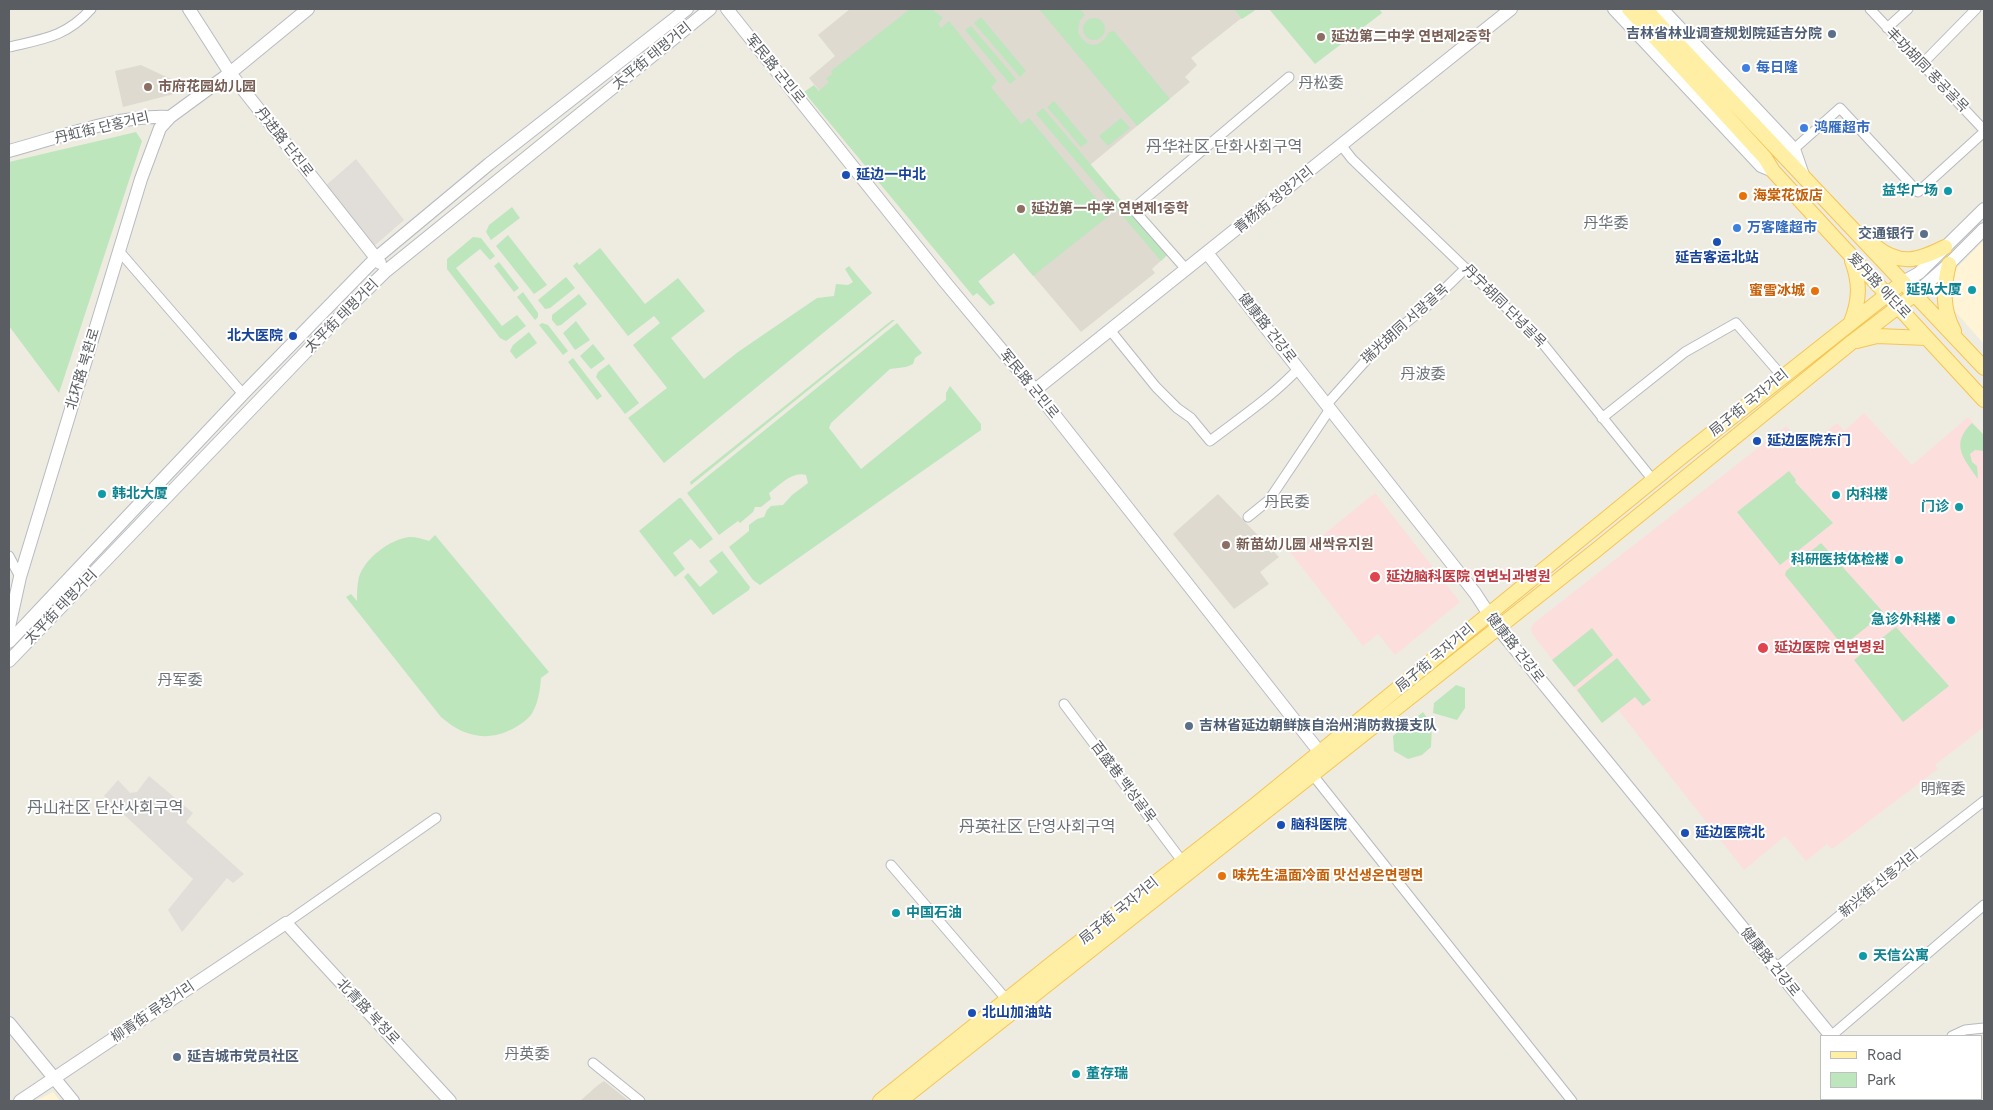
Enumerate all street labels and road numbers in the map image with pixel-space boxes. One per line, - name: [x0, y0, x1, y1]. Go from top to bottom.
- street label: 太平街 태평거리: [609, 19, 695, 93]
- street label: 丰功胡同 풍공골목: [1882, 24, 1972, 116]
- street label: 军民路 군민로: [742, 31, 808, 107]
- street label: 丹进路 단진로: [251, 104, 317, 180]
- street label: 丹虹街 단홍거리: [53, 109, 151, 147]
- street label: 青杨街 청양거리: [1231, 163, 1317, 237]
- street label: 爱丹路 애단로: [1844, 250, 1914, 322]
- street label: 丹宁胡同 단녕골목: [1459, 261, 1549, 351]
- street label: 太平街 태평거리: [302, 276, 382, 356]
- street label: 瑞光胡同 서광골목: [1358, 281, 1452, 367]
- street label: 健康路 건강로: [1234, 290, 1300, 366]
- street label: 北环路 북환로: [63, 326, 103, 412]
- street label: 军民路 군민로: [996, 346, 1062, 422]
- street label: 局子街 국자거리: [1706, 366, 1792, 440]
- street label: 太平街 태평거리: [21, 566, 101, 648]
- street label: 健康路 건강로: [1482, 610, 1548, 686]
- street label: 局子街 국자거리: [1392, 620, 1478, 696]
- street label: 百盛巷 백성골목: [1087, 738, 1159, 826]
- street label: 新兴街 신흥거리: [1836, 847, 1922, 921]
- street label: 局子街 국자거리: [1076, 874, 1162, 948]
- street label: 健康路 건강로: [1737, 924, 1803, 1000]
- street label: 北青路 북청로: [333, 976, 403, 1048]
- street label: 柳青街 류청거리: [108, 978, 198, 1046]

